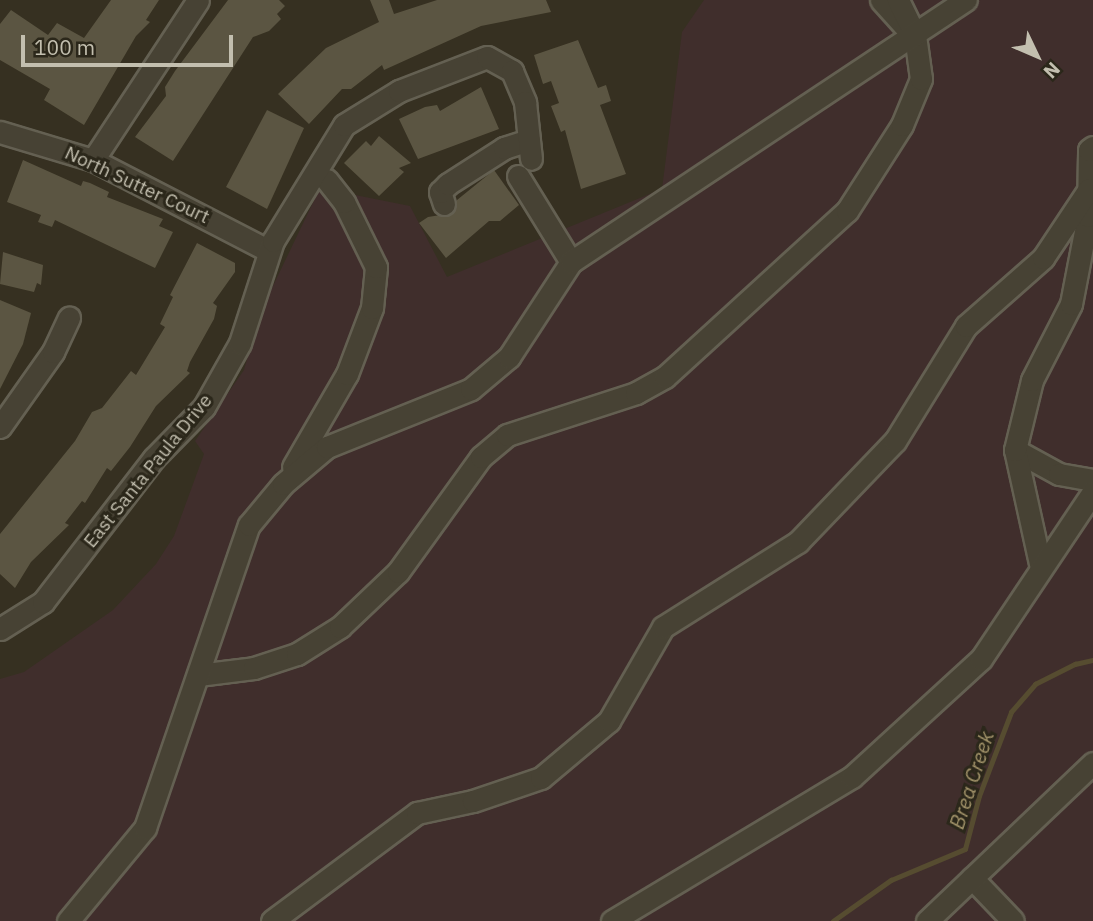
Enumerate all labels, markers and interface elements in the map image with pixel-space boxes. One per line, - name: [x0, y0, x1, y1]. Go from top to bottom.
- scale bar: [24, 21, 236, 65]
- north arrow: [1002, 21, 1072, 91]
- text: 100 m: [34, 33, 95, 61]
- text: N: [1039, 57, 1066, 84]
- street label: North Sutter Court: [61, 142, 213, 228]
- street label: East Santa Paula Drive: [79, 390, 217, 552]
- water label: Brea Creek: [943, 728, 999, 832]

